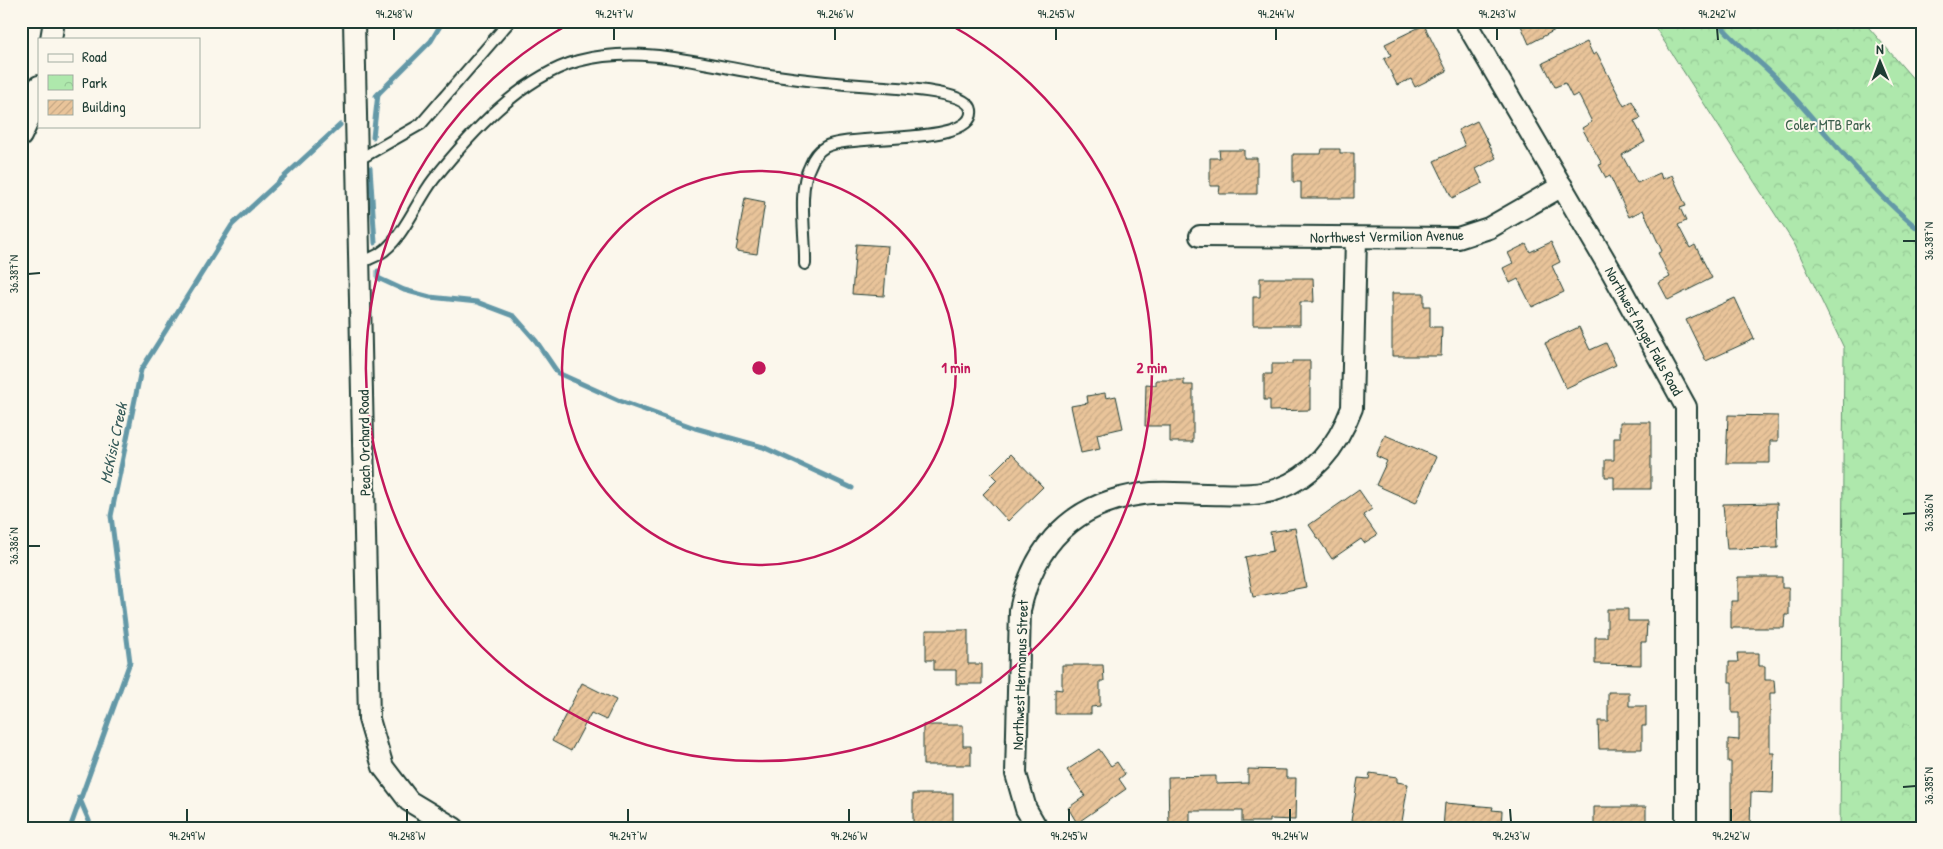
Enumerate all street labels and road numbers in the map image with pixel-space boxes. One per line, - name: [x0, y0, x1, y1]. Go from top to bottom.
- street label: Northwest Vermilion Avenue: [1310, 224, 1464, 248]
- street label: Northwest Angel Falls Road: [1600, 263, 1688, 399]
- street label: Peach Orchard Road: [353, 389, 375, 496]
- street label: Northwest Hermanus Street: [1007, 599, 1033, 750]

